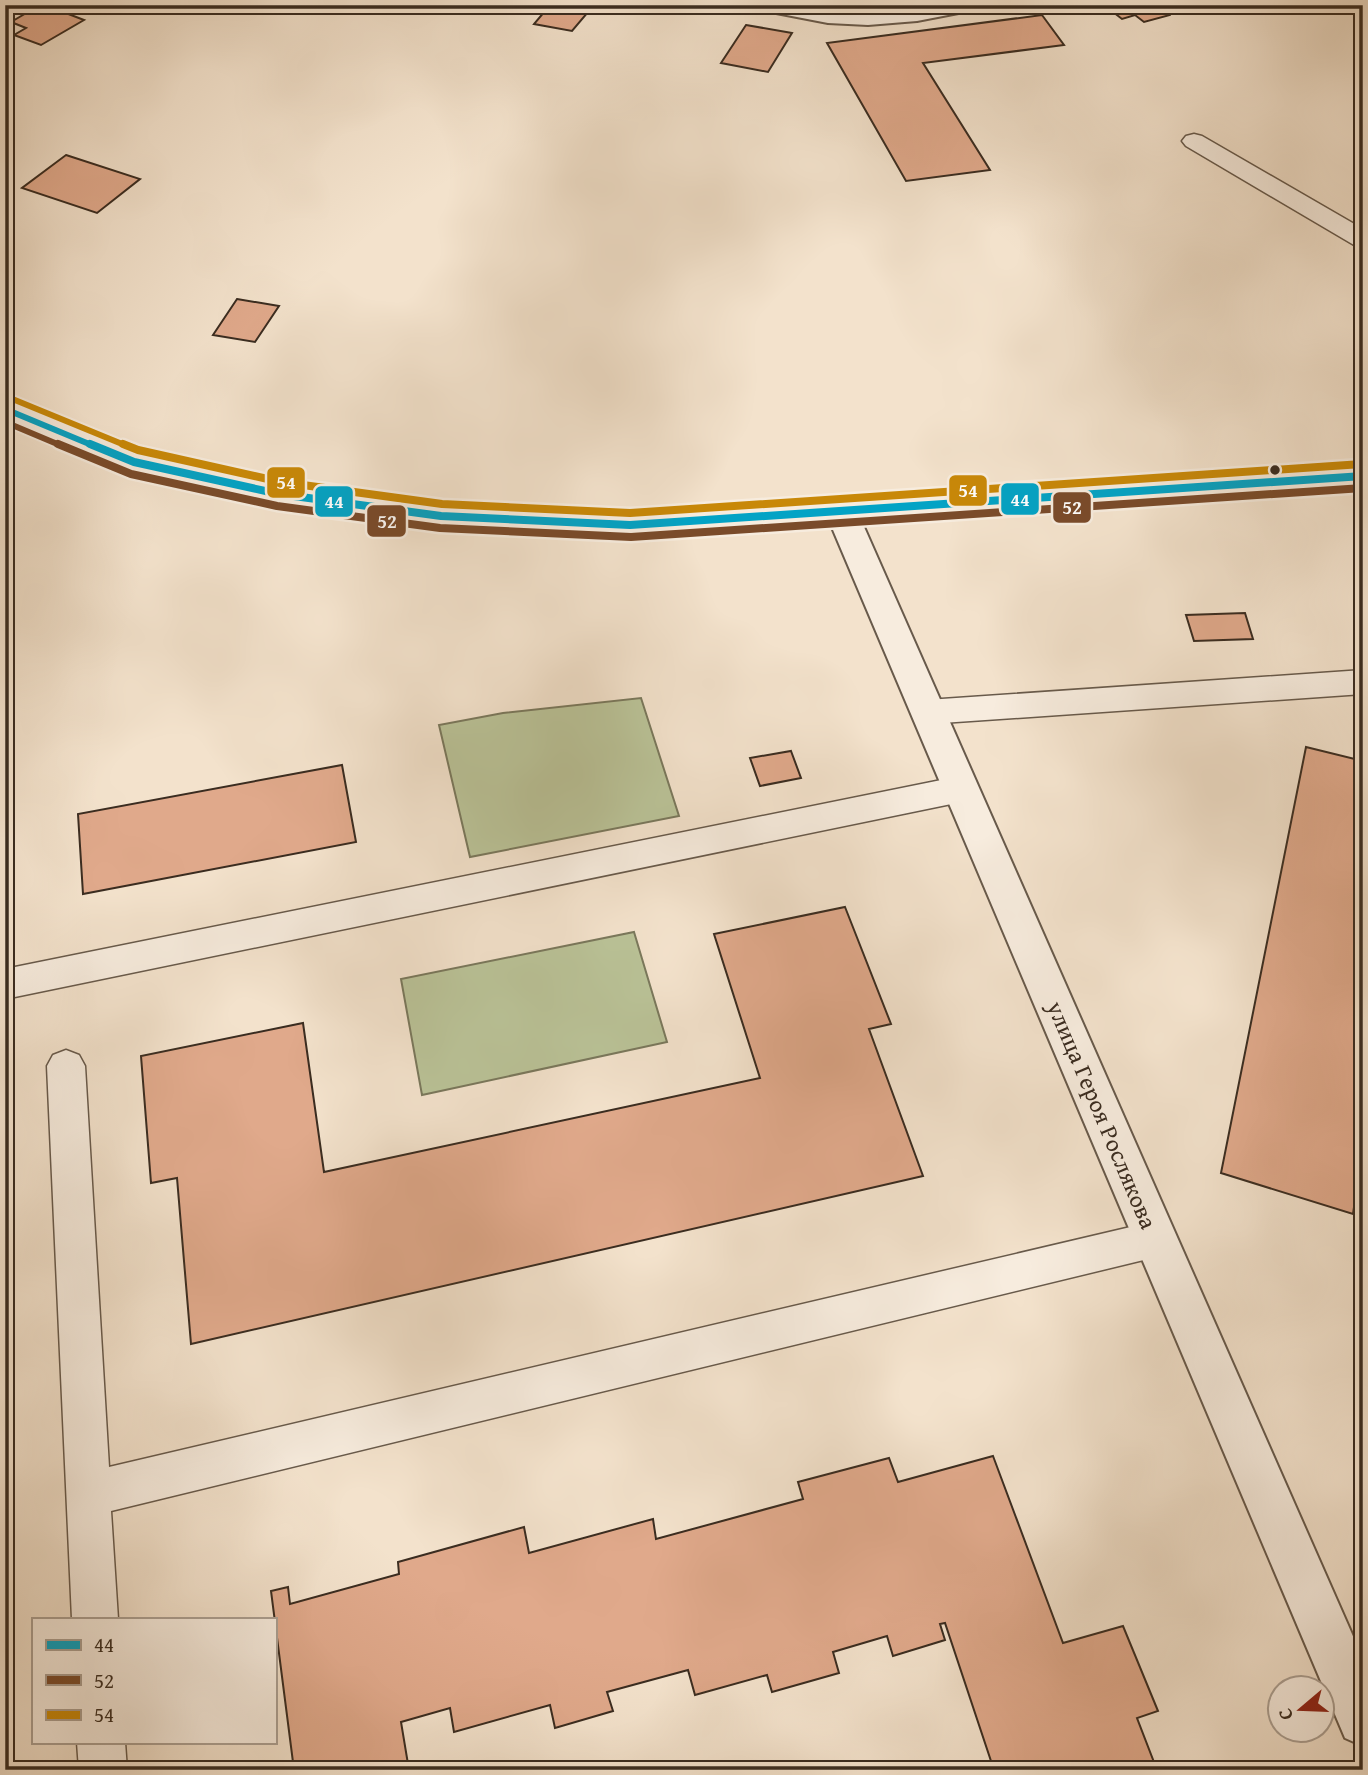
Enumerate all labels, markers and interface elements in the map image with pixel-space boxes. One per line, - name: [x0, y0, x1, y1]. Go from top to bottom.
- unlabelled marker: [1268, 463, 1282, 477]
- line badge: 54: [266, 466, 306, 499]
- text: 54: [276, 468, 296, 496]
- line badge: 54: [948, 474, 988, 507]
- text: 54: [958, 476, 978, 504]
- line badge: 44: [1000, 482, 1040, 516]
- line badge: 44: [314, 485, 354, 518]
- text: 44: [1010, 485, 1030, 513]
- text: 44: [324, 487, 344, 515]
- line badge: 52: [1052, 491, 1092, 524]
- text: 52: [1062, 493, 1082, 521]
- line badge: 52: [366, 504, 407, 538]
- text: 52: [377, 507, 397, 535]
- street label: улица Героя Рослякова: [1038, 994, 1167, 1235]
- legend: [32, 1618, 276, 1744]
- text: 44: [94, 1629, 114, 1660]
- text: 52: [94, 1665, 114, 1696]
- north arrow: [1266, 1674, 1336, 1744]
- text: 54: [94, 1699, 114, 1730]
- text: С: [1270, 1705, 1300, 1724]

